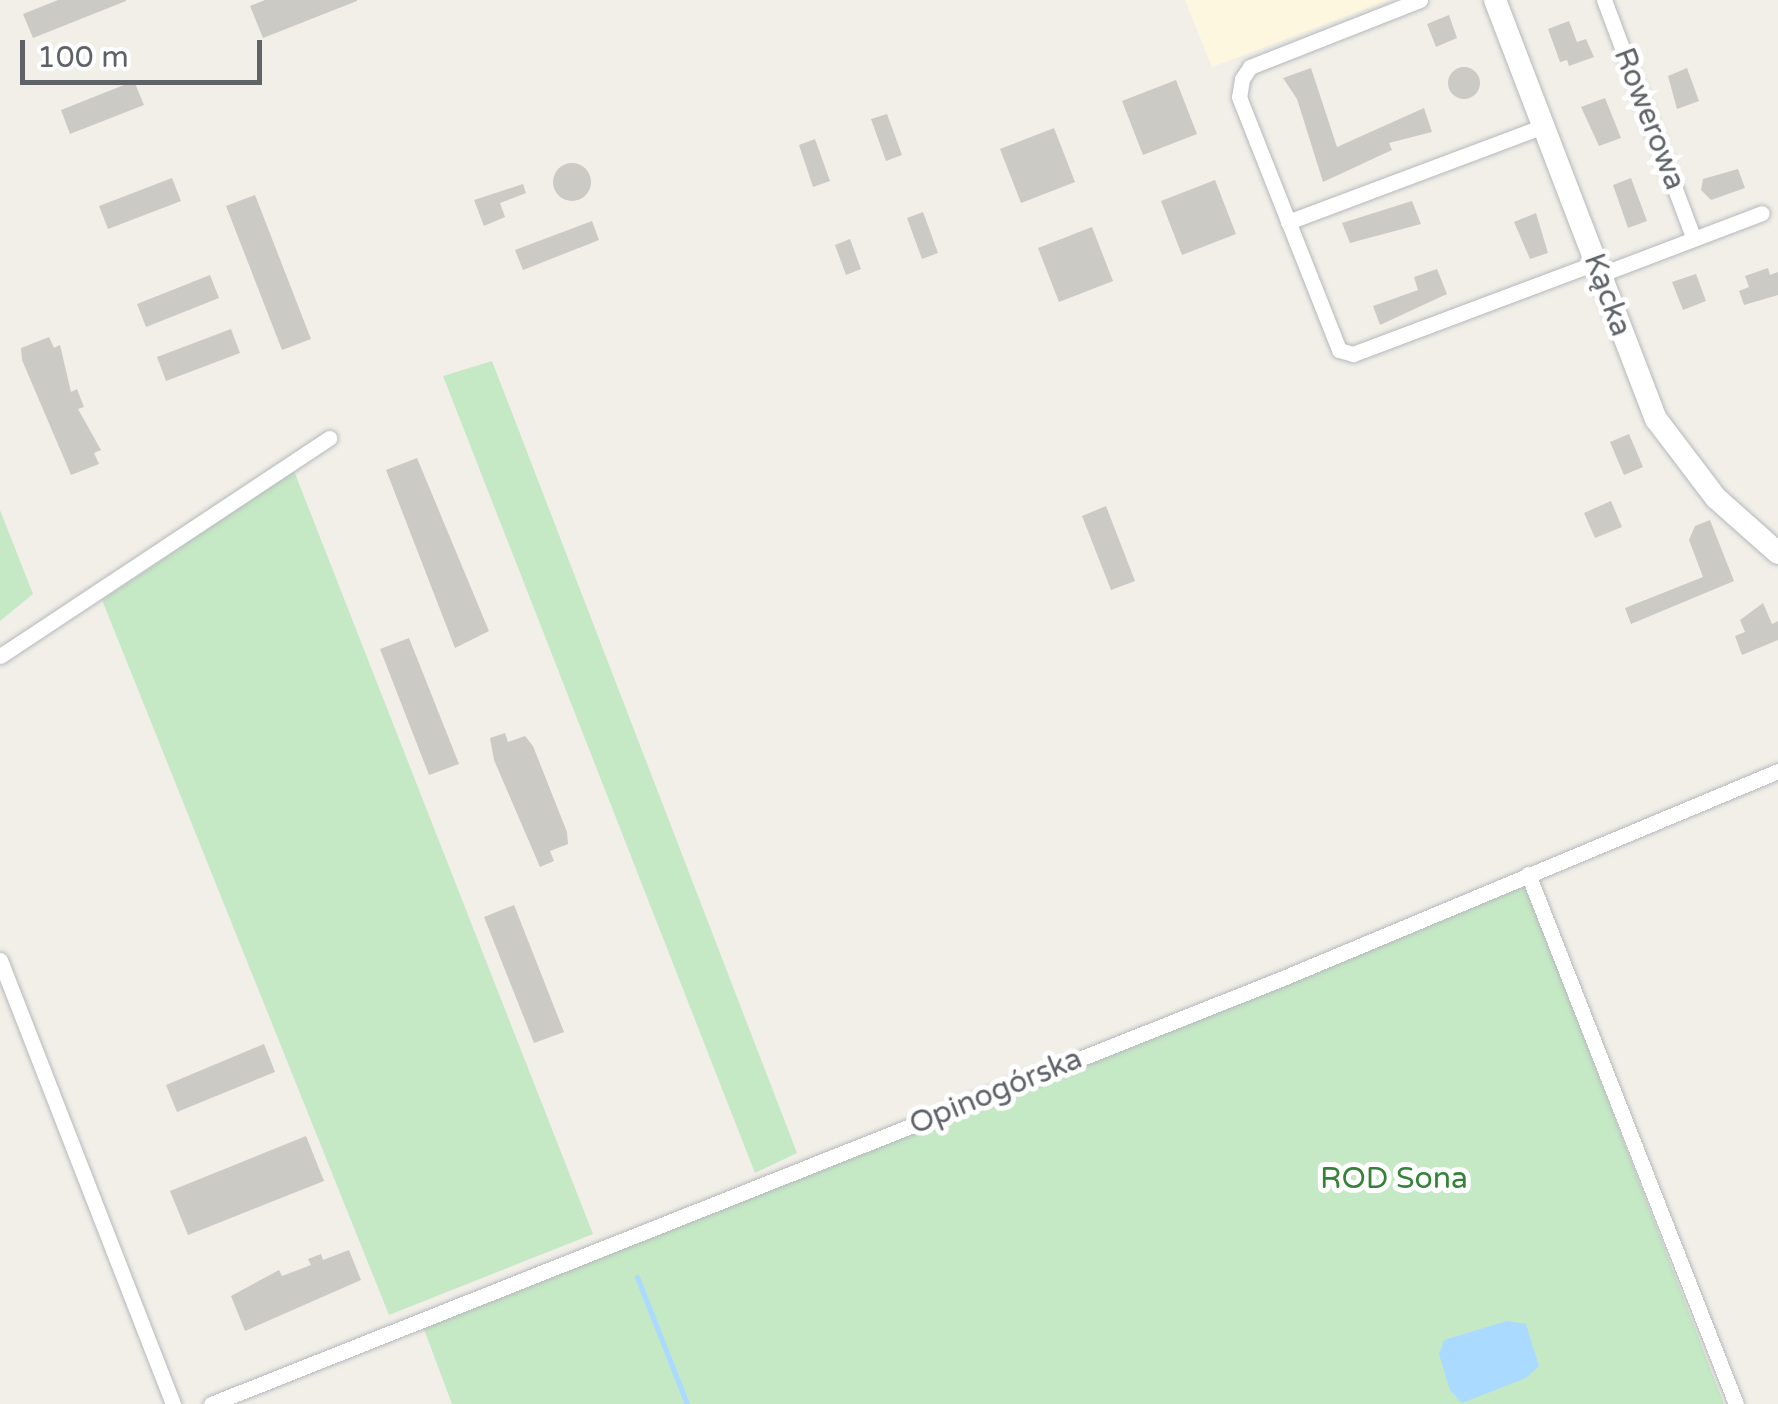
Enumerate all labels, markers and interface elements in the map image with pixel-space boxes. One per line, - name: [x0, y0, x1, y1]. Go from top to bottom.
- scale bar: [25, 20, 268, 82]
- text: 100 m: [37, 39, 129, 76]
- street label: Rowerowa: [1605, 43, 1693, 195]
- street label: Kącka: [1575, 249, 1639, 341]
- street label: Opinogórska: [904, 1041, 1088, 1143]
- park label: ROD Sona: [1320, 1161, 1468, 1197]

